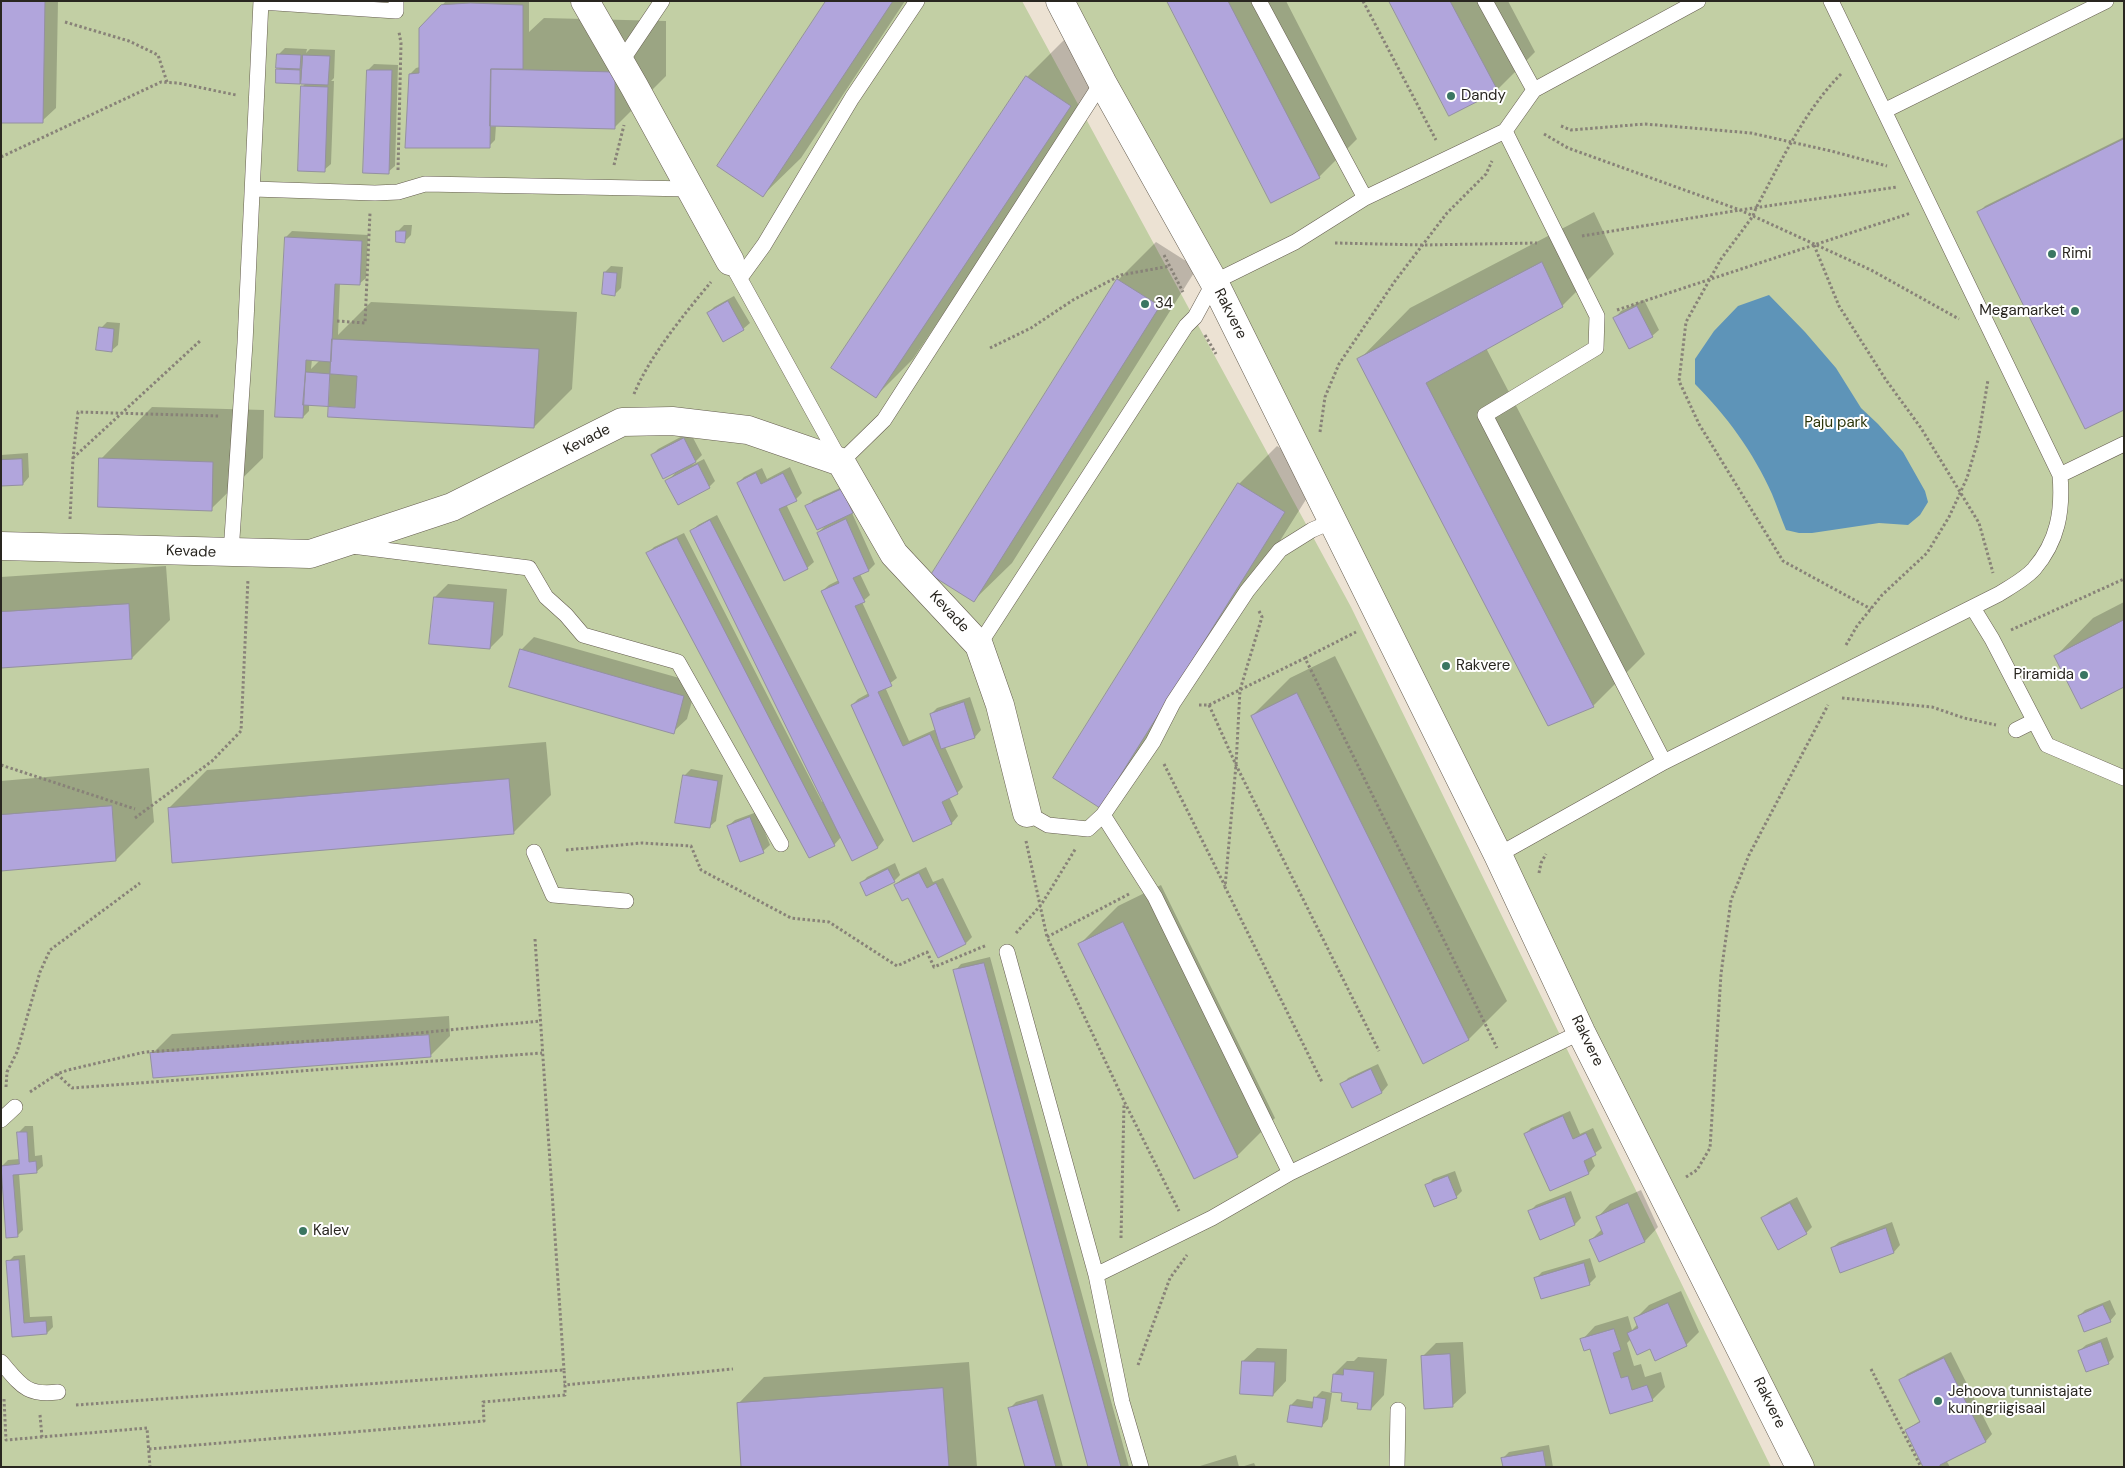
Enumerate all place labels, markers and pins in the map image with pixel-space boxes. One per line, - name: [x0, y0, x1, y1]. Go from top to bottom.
- place label: Dandy: [1461, 87, 1506, 105]
- marker: Dandy: [1445, 90, 1457, 102]
- place label: Rimi: [2062, 245, 2091, 263]
- marker: Rimi: [2046, 248, 2058, 260]
- place label: 34: [1155, 295, 1173, 313]
- marker: 34: [1139, 298, 1151, 310]
- place label: Megamarket: [1979, 302, 2065, 320]
- marker: Megamarket: [2069, 305, 2081, 317]
- place label: Rakvere: [1456, 657, 1510, 675]
- marker: Rakvere: [1440, 660, 1452, 672]
- place label: Piramida: [2013, 666, 2074, 684]
- marker: Piramida: [2078, 669, 2090, 681]
- place label: Kalev: [313, 1222, 349, 1240]
- marker: Kalev: [297, 1225, 309, 1237]
- place label: Jehoova tunnistajate kuningriigisaal: [1948, 1383, 2092, 1418]
- marker: Jehoova tunnistajate kuningriigisaal: [1932, 1395, 1944, 1407]

